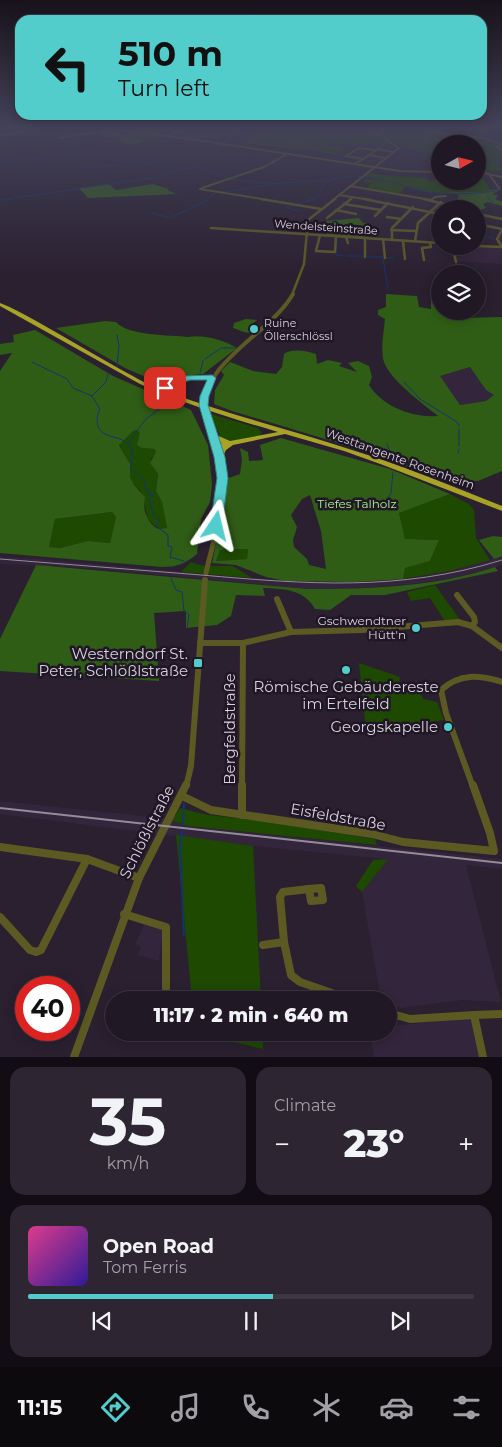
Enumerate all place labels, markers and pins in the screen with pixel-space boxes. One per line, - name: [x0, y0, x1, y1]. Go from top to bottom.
- place label: Ruine Öllerschlössl: [264, 316, 333, 343]
- marker: Ruine Öllerschlössl: [248, 323, 260, 335]
- pin: [144, 367, 186, 409]
- place label: Gschwendtner Hütt'n: [317, 613, 406, 642]
- marker: Gschwendtner Hütt'n: [410, 622, 422, 634]
- place label: Westerndorf St. Peter, Schlößlstraße: [39, 644, 188, 680]
- marker: Westerndorf St. Peter, Schlößlstraße: [192, 657, 204, 669]
- marker: Römische Gebäudereste im Ertelfeld: [340, 664, 352, 676]
- place label: Römische Gebäudereste im Ertelfeld: [254, 677, 439, 713]
- place label: Georgskapelle: [330, 717, 438, 736]
- marker: Georgskapelle: [442, 721, 454, 733]

